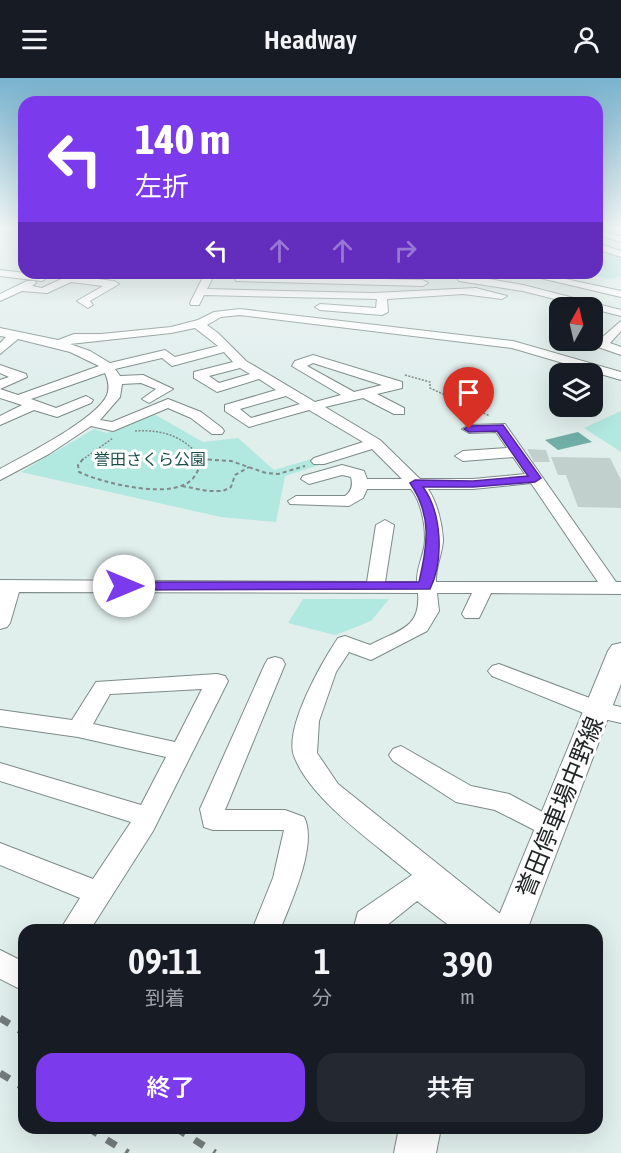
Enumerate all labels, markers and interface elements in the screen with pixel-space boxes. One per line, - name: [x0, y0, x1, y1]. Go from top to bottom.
- icon: menu: [18, 23, 51, 56]
- icon: person: [570, 23, 603, 56]
- text: Headway: [264, 24, 357, 55]
- text: 140 m: [135, 115, 230, 163]
- icon: left: [36, 120, 114, 198]
- text: 左折: [135, 171, 189, 202]
- icon: left: [200, 234, 233, 267]
- icon: ahead: [263, 234, 296, 267]
- icon: ahead: [326, 234, 359, 267]
- icon: right: [389, 234, 422, 267]
- north arrow: [549, 297, 603, 351]
- map controls: [549, 297, 603, 417]
- button: layers: [549, 363, 603, 417]
- pin: [443, 367, 494, 429]
- icon: arrive: [452, 376, 485, 409]
- park label: 誉田さくら公園: [94, 450, 206, 468]
- position arrow: [92, 554, 156, 618]
- street label: 誉田停車場中野線: [511, 713, 608, 901]
- text: 09:11: [128, 940, 202, 982]
- text: 1: [314, 940, 331, 982]
- text: 390: [442, 943, 493, 985]
- text: m: [460, 985, 475, 1008]
- text: 到着: [145, 986, 185, 1009]
- text: 分: [312, 986, 332, 1009]
- button: 終了: [36, 1053, 305, 1122]
- button: 共有: [317, 1053, 585, 1122]

